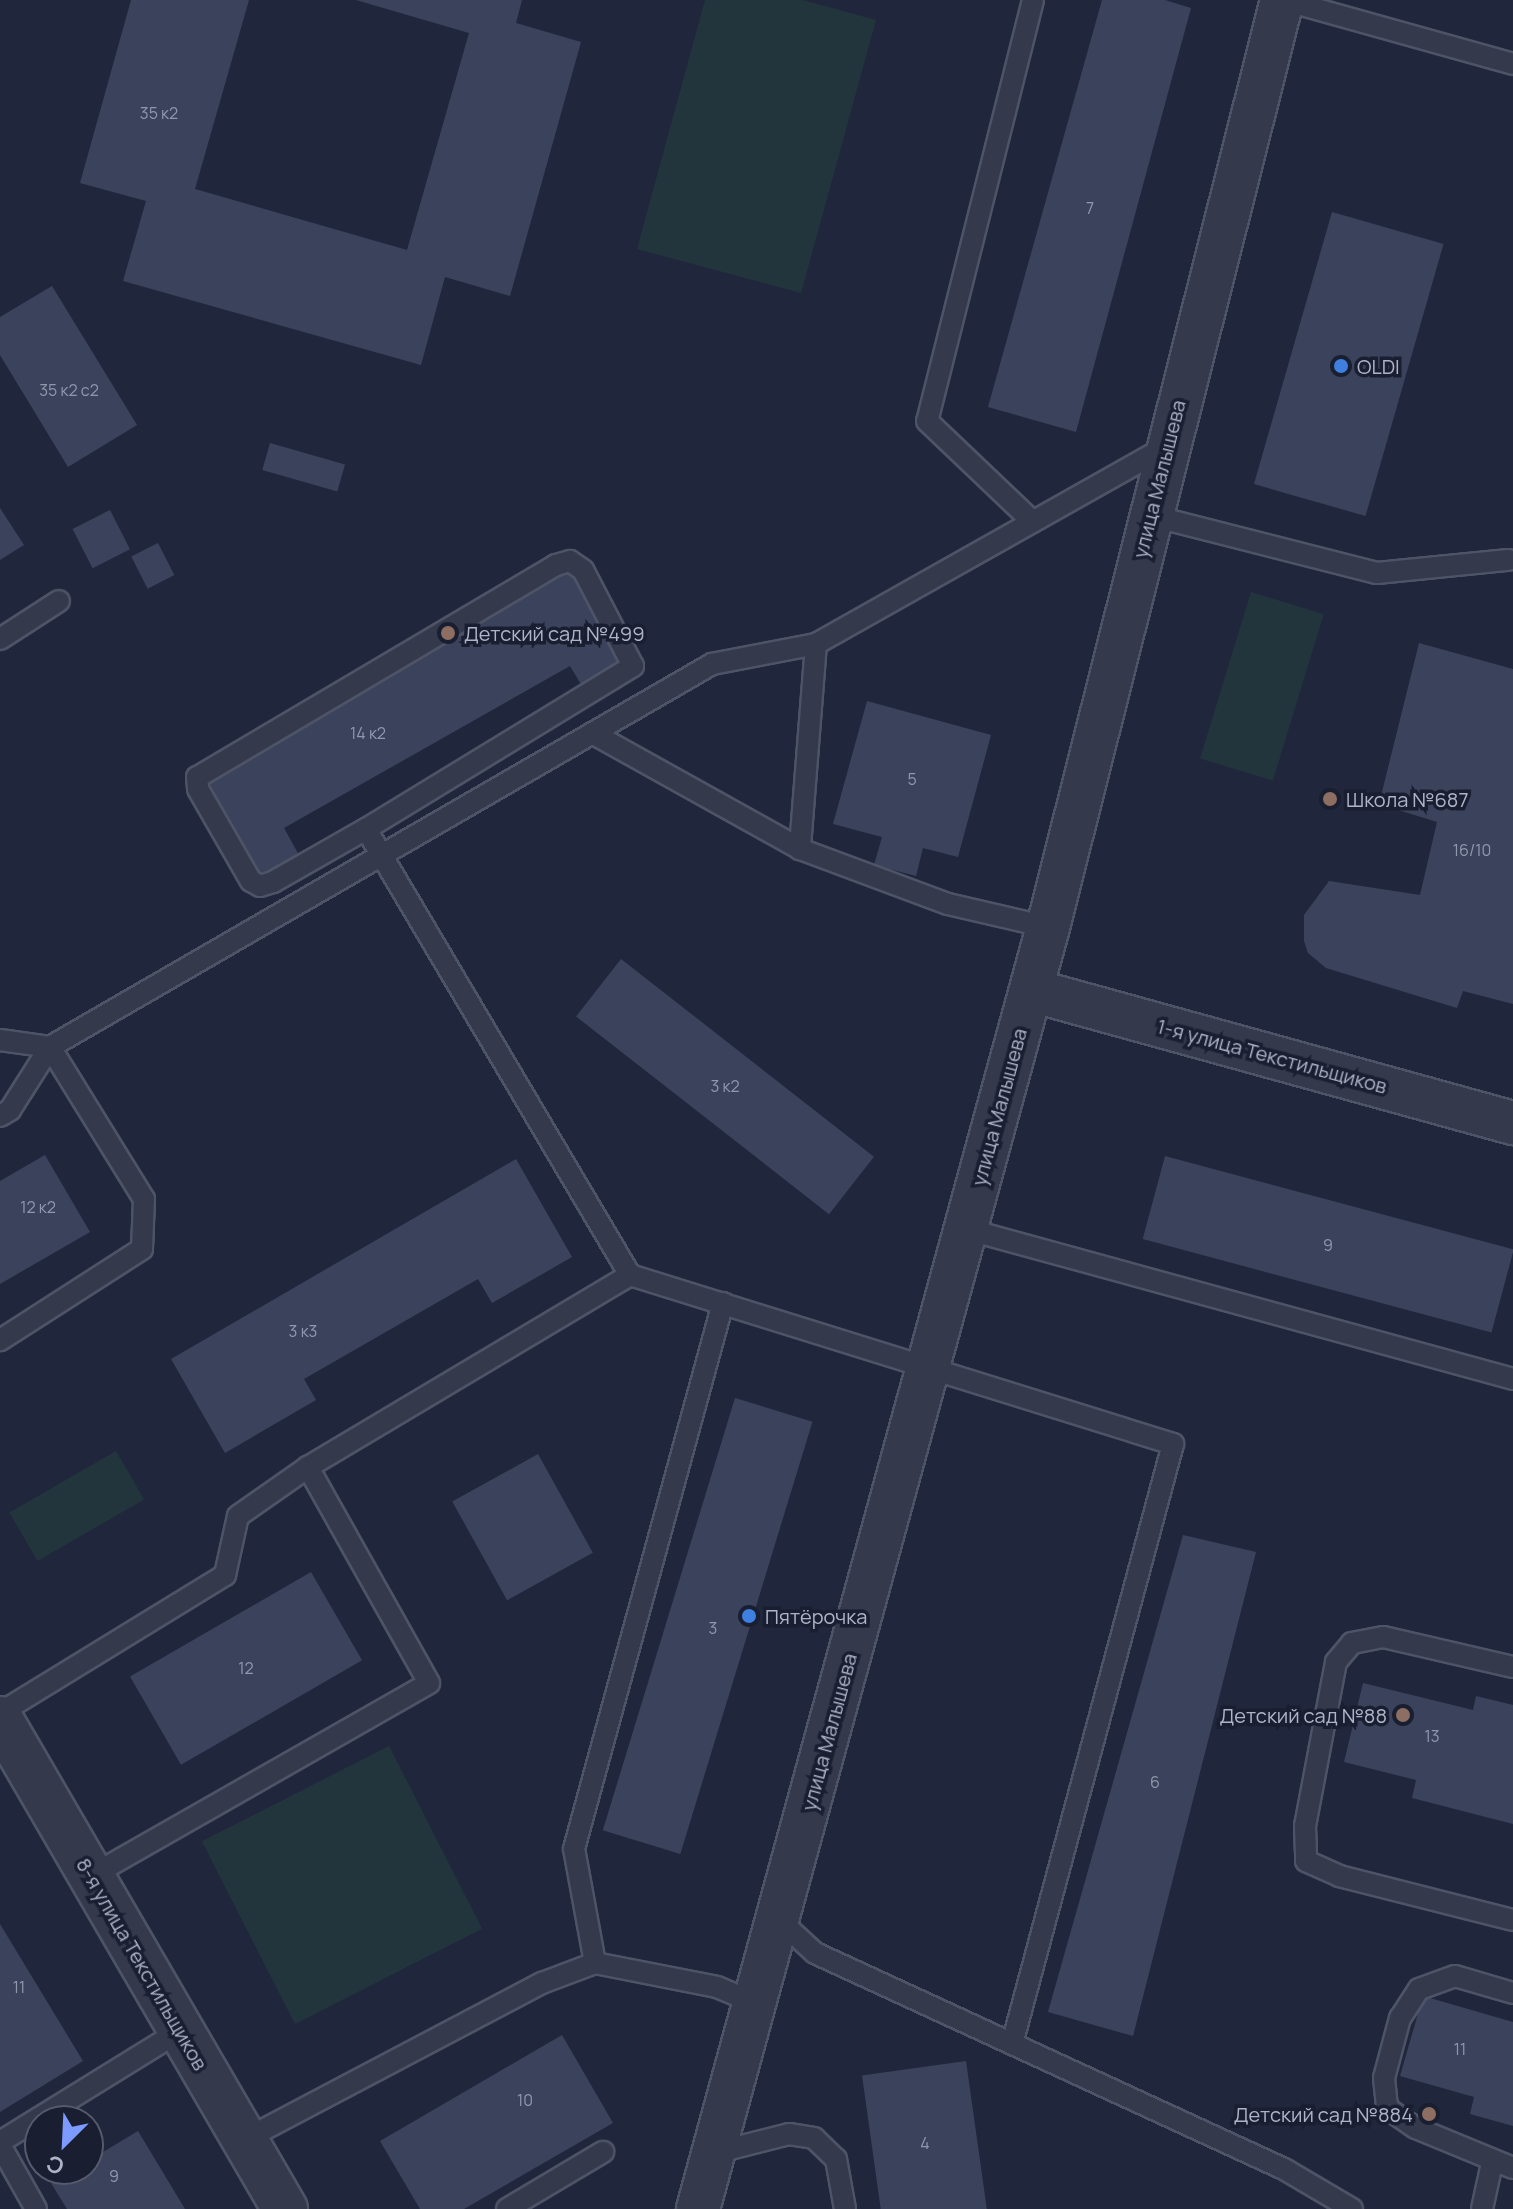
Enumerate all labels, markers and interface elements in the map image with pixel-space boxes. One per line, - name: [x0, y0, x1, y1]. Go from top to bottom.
- house number: 35 к2: [140, 103, 178, 123]
- house number: 7: [1086, 198, 1094, 218]
- place label: OLDI: [1357, 354, 1400, 378]
- marker: OLDI: [1332, 357, 1350, 375]
- house number: 35 к2 с2: [39, 380, 99, 400]
- street label: улица Малышева: [1128, 397, 1190, 561]
- place label: Детский сад №499: [464, 621, 645, 645]
- marker: Детский сад №499: [439, 624, 457, 642]
- house number: 14 к2: [350, 723, 386, 743]
- house number: 5: [907, 769, 917, 789]
- place label: Школа №687: [1346, 787, 1468, 811]
- marker: Школа №687: [1321, 790, 1339, 808]
- house number: 16/10: [1453, 840, 1491, 860]
- street label: 1-я улица Текстильщиков: [1154, 1014, 1390, 1098]
- street label: улица Малышева: [966, 1026, 1032, 1188]
- house number: 3 к2: [710, 1076, 740, 1096]
- house number: 12 к2: [20, 1197, 56, 1217]
- house number: 9: [1323, 1235, 1333, 1255]
- house number: 3 к3: [289, 1321, 317, 1341]
- place label: Пятёрочка: [765, 1604, 867, 1628]
- marker: Пятёрочка: [740, 1607, 758, 1625]
- house number: 3: [709, 1618, 717, 1638]
- street label: улица Малышева: [796, 1651, 862, 1813]
- house number: 12: [238, 1658, 254, 1678]
- place label: Детский сад №88: [1220, 1703, 1387, 1727]
- marker: Детский сад №88: [1394, 1706, 1412, 1724]
- house number: 13: [1424, 1726, 1440, 1746]
- house number: 6: [1150, 1772, 1160, 1792]
- street label: 8-я улица Текстильщиков: [71, 1854, 213, 2074]
- house number: 11: [13, 1977, 25, 1997]
- house number: 11: [1454, 2039, 1466, 2059]
- house number: 10: [517, 2090, 533, 2110]
- place label: Детский сад №884: [1234, 2102, 1413, 2126]
- north arrow: [24, 2105, 104, 2185]
- marker: Детский сад №884: [1420, 2105, 1438, 2123]
- house number: 4: [920, 2133, 930, 2153]
- text: С: [42, 2148, 69, 2182]
- house number: 9: [109, 2166, 119, 2186]

